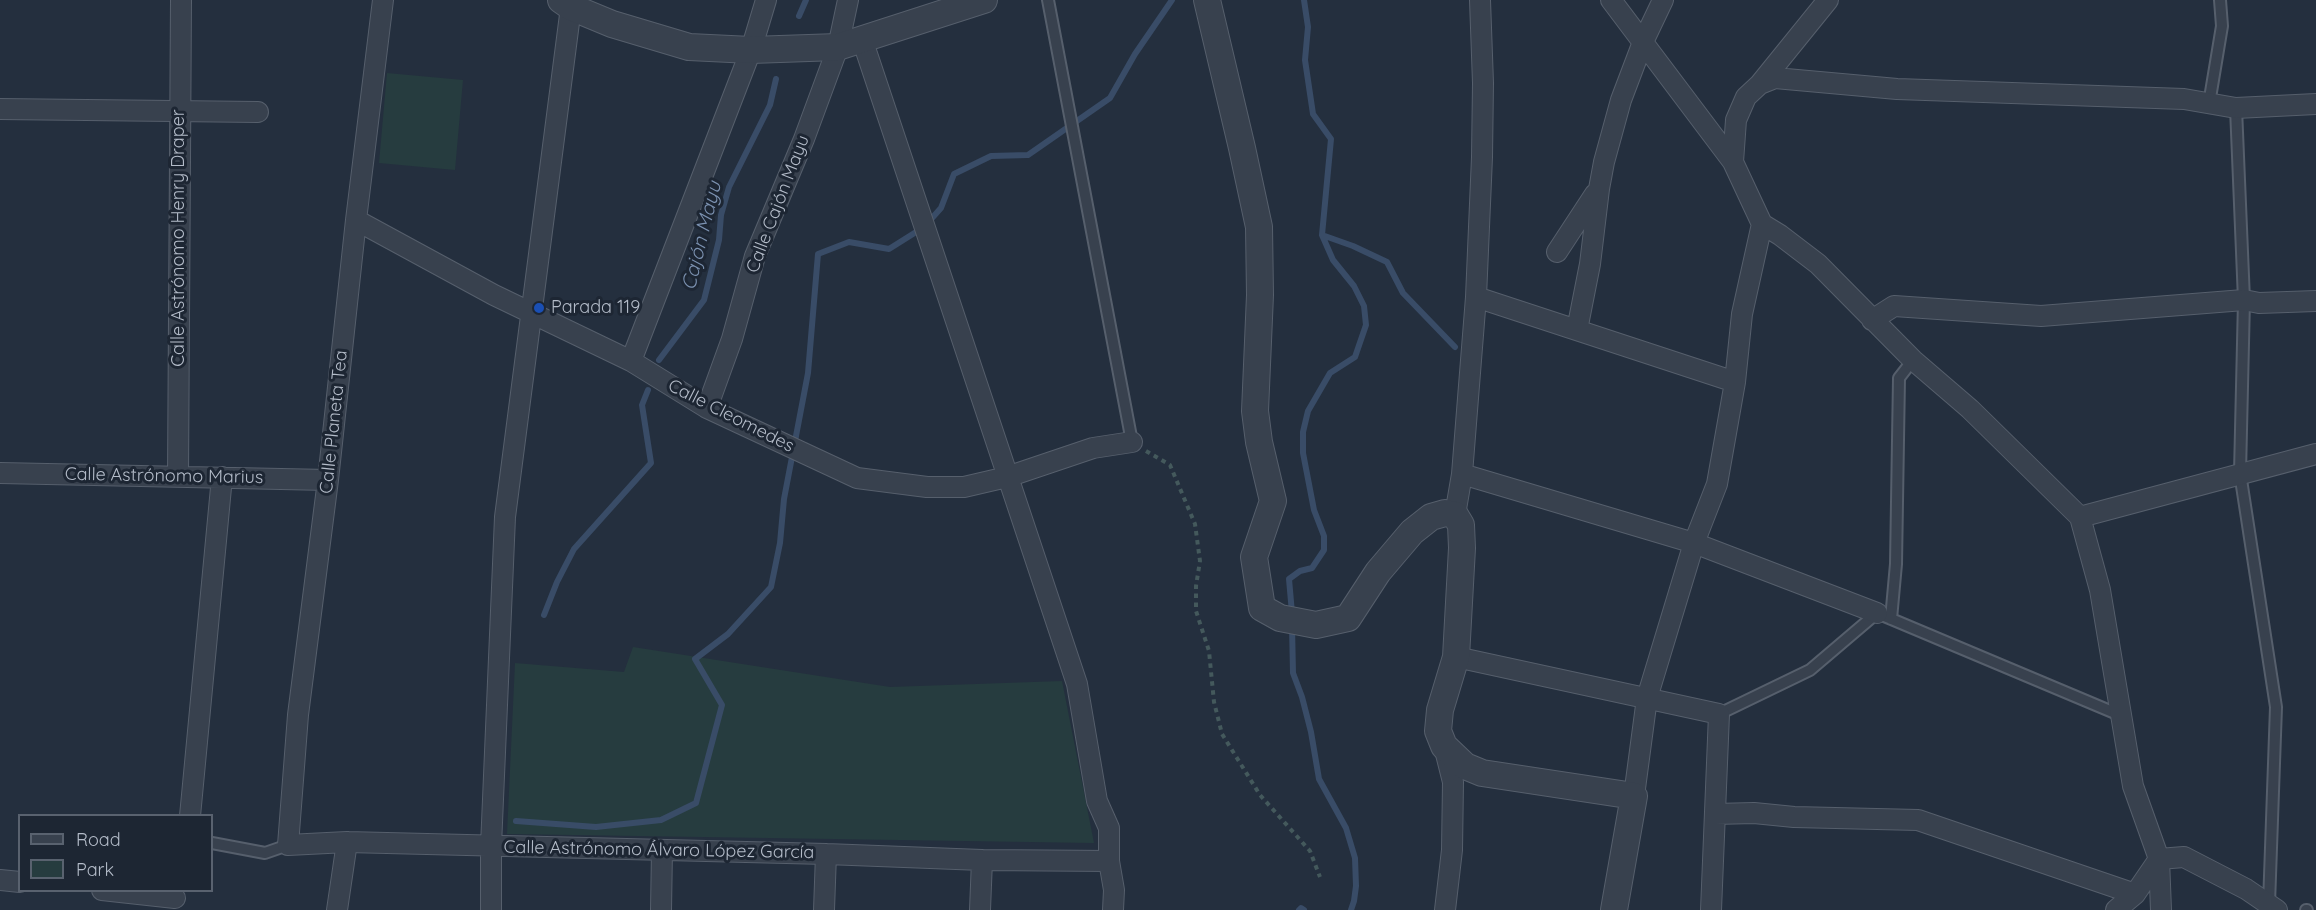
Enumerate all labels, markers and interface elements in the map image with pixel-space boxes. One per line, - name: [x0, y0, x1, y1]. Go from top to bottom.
- street label: Calle Astrónomo Henry Draper: [168, 109, 190, 367]
- street label: Calle Cajón Mayu: [742, 132, 814, 276]
- water label: Cajón Mayu: [677, 179, 727, 293]
- place label: Parada 119: [551, 297, 640, 319]
- marker: Parada 119: [532, 301, 546, 315]
- street label: Calle Planeta Tea: [316, 349, 352, 495]
- street label: Calle Cleomedes: [664, 375, 798, 457]
- street label: Calle Astrónomo Marius: [65, 463, 263, 489]
- legend: [18, 814, 213, 892]
- text: Road: [76, 828, 121, 851]
- street label: Calle Astrónomo Álvaro López García: [503, 836, 815, 864]
- text: Park: [76, 858, 114, 881]

